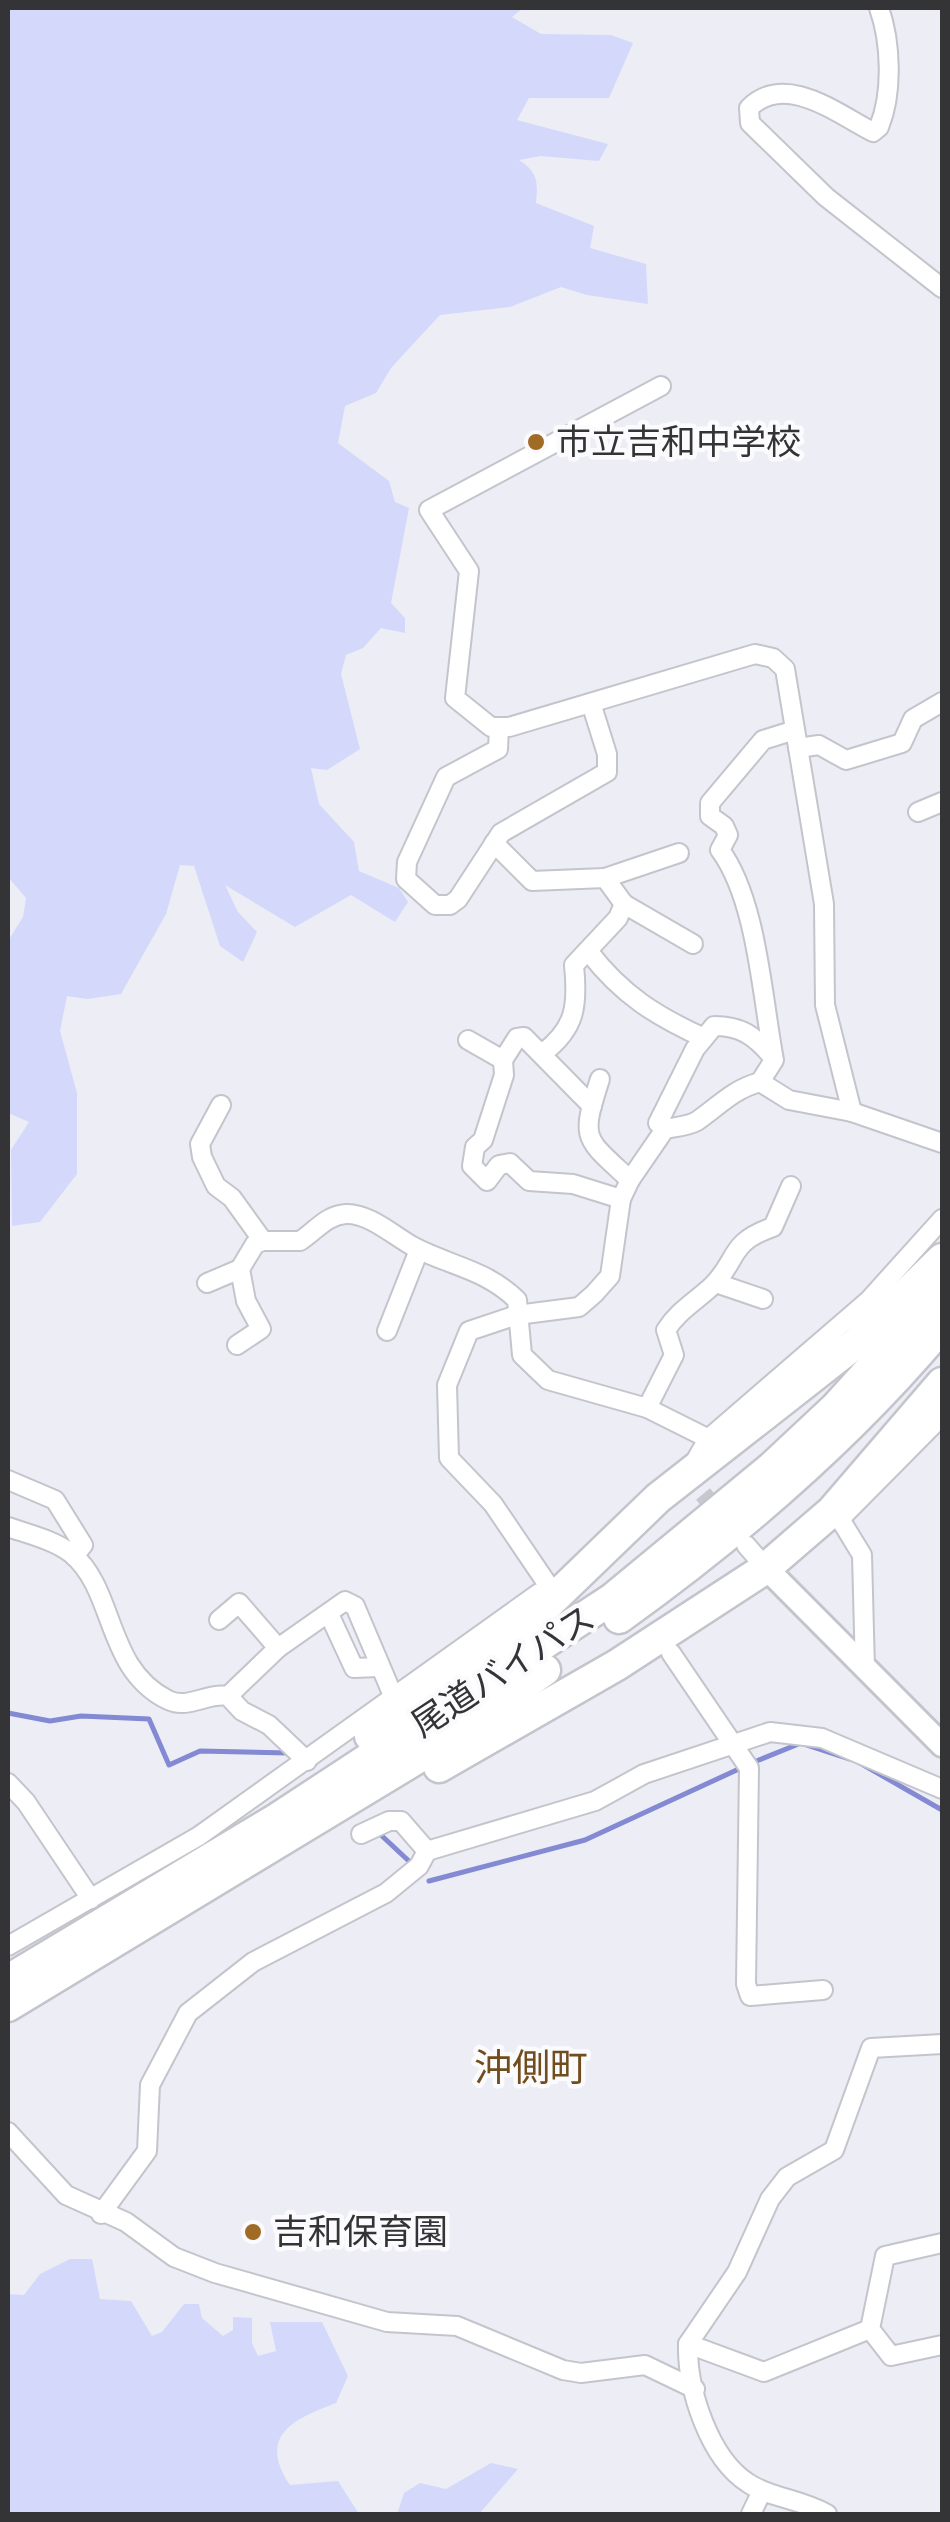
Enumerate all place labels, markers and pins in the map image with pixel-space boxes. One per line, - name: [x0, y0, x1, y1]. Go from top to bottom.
- place label: 市立吉和中学校: [556, 419, 801, 461]
- marker: 市立吉和中学校: [525, 431, 547, 453]
- place label: 吉和保育園: [273, 2209, 448, 2251]
- marker: 吉和保育園: [242, 2221, 264, 2243]

